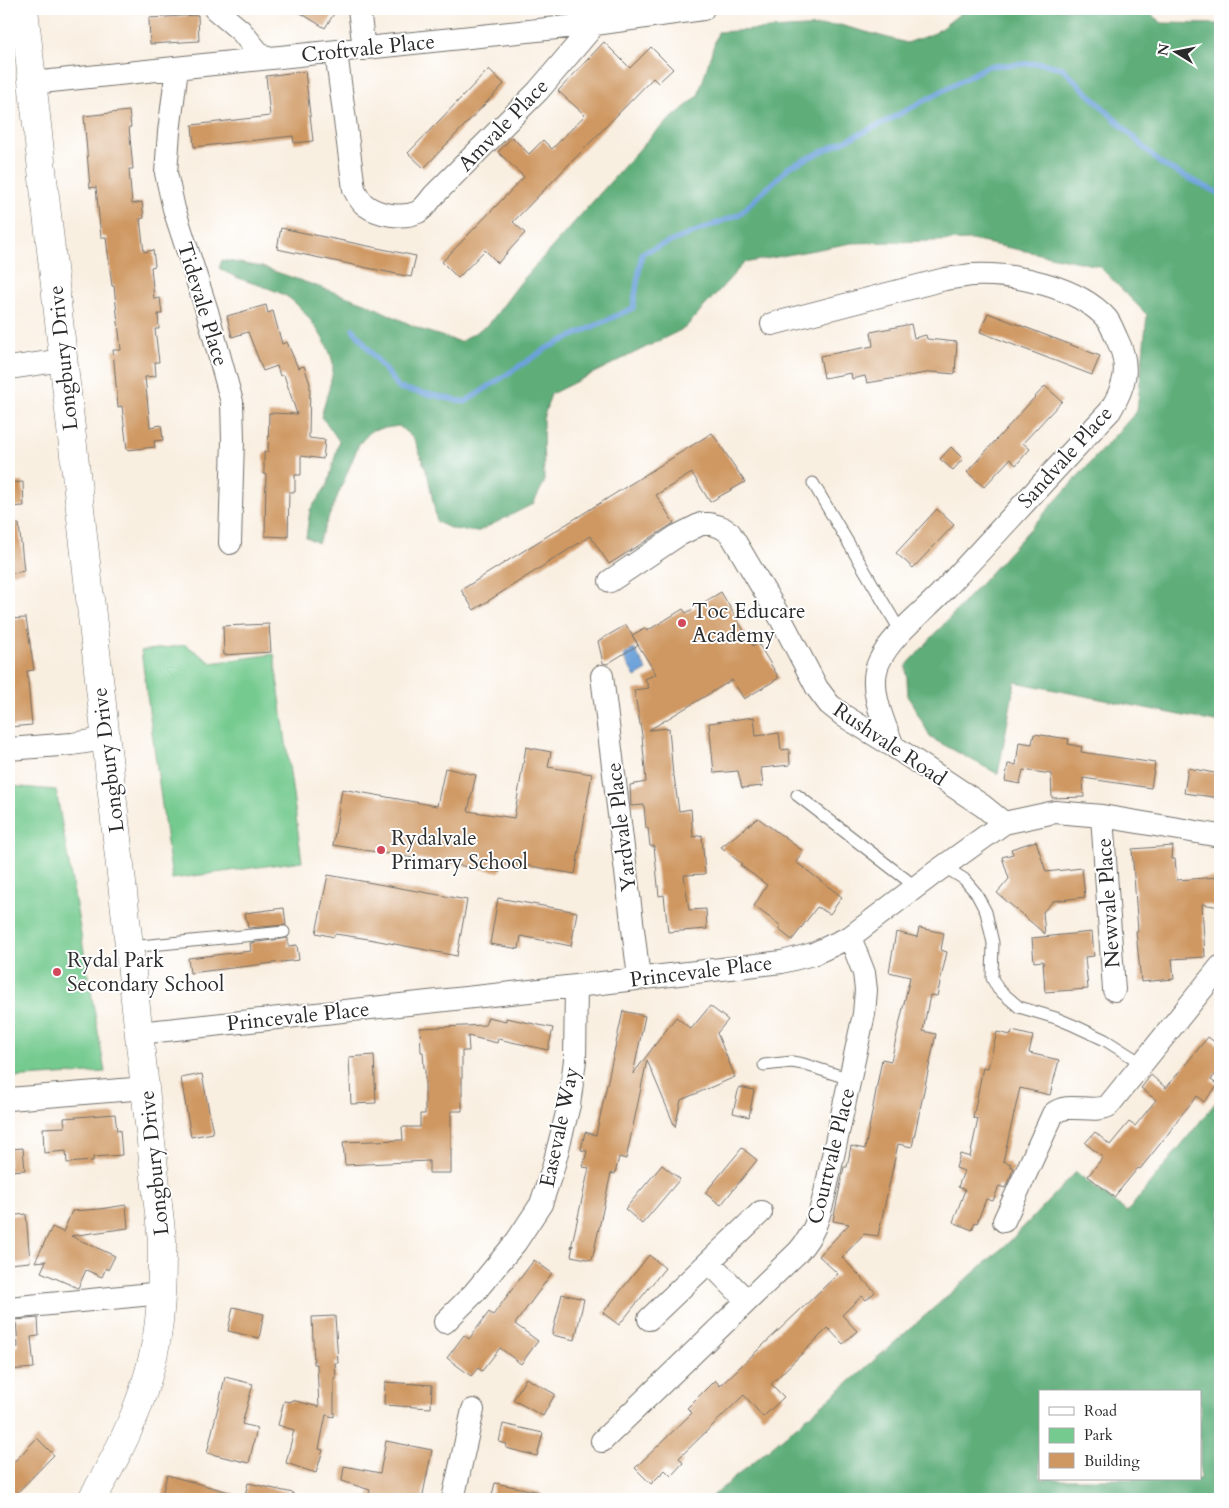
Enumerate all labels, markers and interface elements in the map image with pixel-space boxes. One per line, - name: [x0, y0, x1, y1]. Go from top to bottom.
- street label: Croftvale Place: [300, 27, 436, 70]
- north arrow: [1152, 28, 1202, 78]
- text: N: [1153, 42, 1174, 57]
- street label: Amvale Place: [452, 73, 555, 178]
- street label: Tidevale Place: [170, 239, 235, 370]
- street label: Longbury Drive: [41, 284, 86, 432]
- street label: Sandvale Place: [1011, 400, 1119, 515]
- place label: Toc Educare Academy: [692, 597, 805, 650]
- marker: Toc Educare Academy: [676, 617, 688, 629]
- street label: Longbury Drive: [85, 686, 132, 834]
- street label: Rushvale Road: [827, 696, 952, 793]
- street label: Yardvale Place: [599, 761, 644, 893]
- place label: Rydalvale Primary School: [391, 824, 528, 877]
- street label: Newvale Place: [1089, 837, 1128, 969]
- marker: Rydalvale Primary School: [375, 844, 387, 856]
- place label: Rydal Park Secondary School: [67, 946, 224, 999]
- street label: Princevale Place: [628, 948, 774, 995]
- marker: Rydal Park Secondary School: [51, 966, 63, 978]
- street label: Princevale Place: [225, 995, 371, 1038]
- street label: Easevale Way: [533, 1064, 586, 1190]
- street label: Courtvale Place: [801, 1085, 862, 1227]
- street label: Longbury Drive: [132, 1089, 177, 1237]
- legend: [1039, 1390, 1202, 1480]
- text: Road: [1084, 1401, 1117, 1421]
- text: Park: [1084, 1425, 1113, 1445]
- text: Building: [1084, 1451, 1140, 1471]

